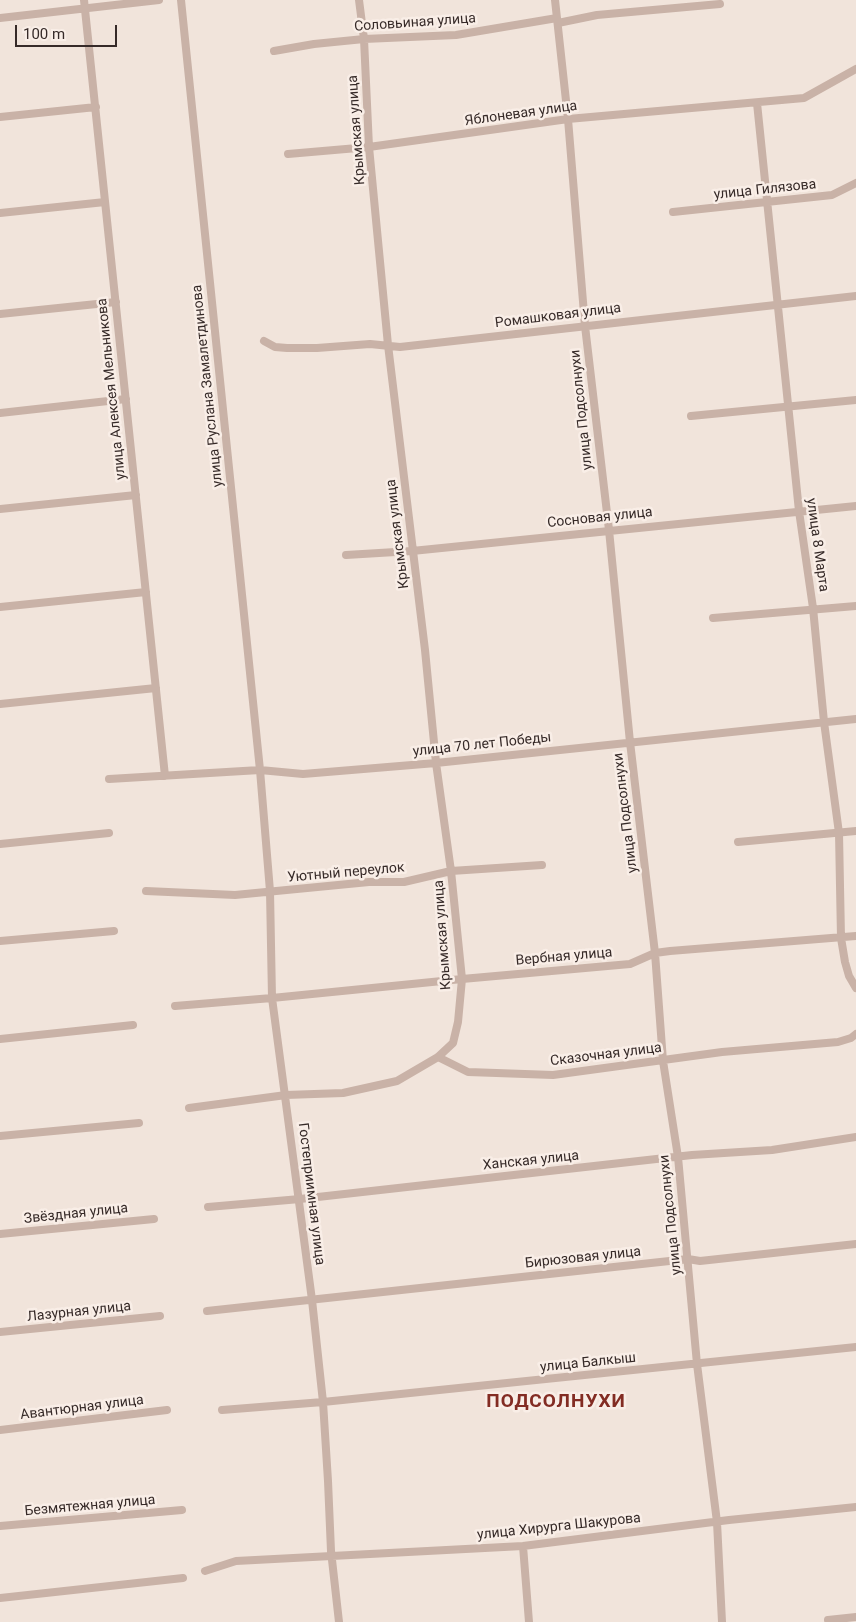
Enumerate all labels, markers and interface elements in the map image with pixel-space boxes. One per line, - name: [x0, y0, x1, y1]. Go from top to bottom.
- street label: Соловьиная улица: [354, 10, 476, 36]
- scale bar: [18, 15, 120, 47]
- text: 100 m: [23, 25, 65, 43]
- street label: Крымская улица: [345, 75, 369, 185]
- street label: Яблоневая улица: [464, 98, 578, 130]
- street label: улица Гилязова: [713, 176, 817, 204]
- street label: улица Руслана Замалетдинова: [189, 284, 227, 488]
- street label: улица Алексея Мельникова: [94, 297, 130, 481]
- street label: Ромашковая улица: [494, 300, 622, 332]
- street label: улица Подсолнухи: [567, 349, 597, 471]
- street label: Крымская улица: [383, 478, 413, 590]
- street label: улица 8 Марта: [802, 497, 832, 593]
- street label: Сосновая улица: [547, 504, 653, 532]
- street label: улица 70 лет Победы: [412, 729, 552, 761]
- street label: улица Подсолнухи: [610, 752, 642, 874]
- street label: Уютный переулок: [287, 860, 405, 886]
- street label: Крымская улица: [431, 880, 455, 990]
- street label: Вербная улица: [515, 944, 613, 970]
- street label: Сказочная улица: [549, 1040, 663, 1070]
- street label: Гостеприимная улица: [294, 1122, 328, 1266]
- street label: Ханская улица: [482, 1148, 580, 1174]
- street label: улица Подсолнухи: [656, 1154, 686, 1276]
- street label: Звёздная улица: [23, 1200, 129, 1228]
- street label: Бирюзовая улица: [524, 1244, 642, 1272]
- street label: Лазурная улица: [26, 1298, 132, 1326]
- street label: улица Балкыш: [539, 1350, 637, 1376]
- district label: ПОДСОЛНУХИ: [485, 1391, 627, 1413]
- street label: Авантюрная улица: [19, 1392, 145, 1424]
- street label: Безмятежная улица: [24, 1492, 156, 1520]
- street label: улица Хирурга Шакурова: [476, 1510, 642, 1544]

